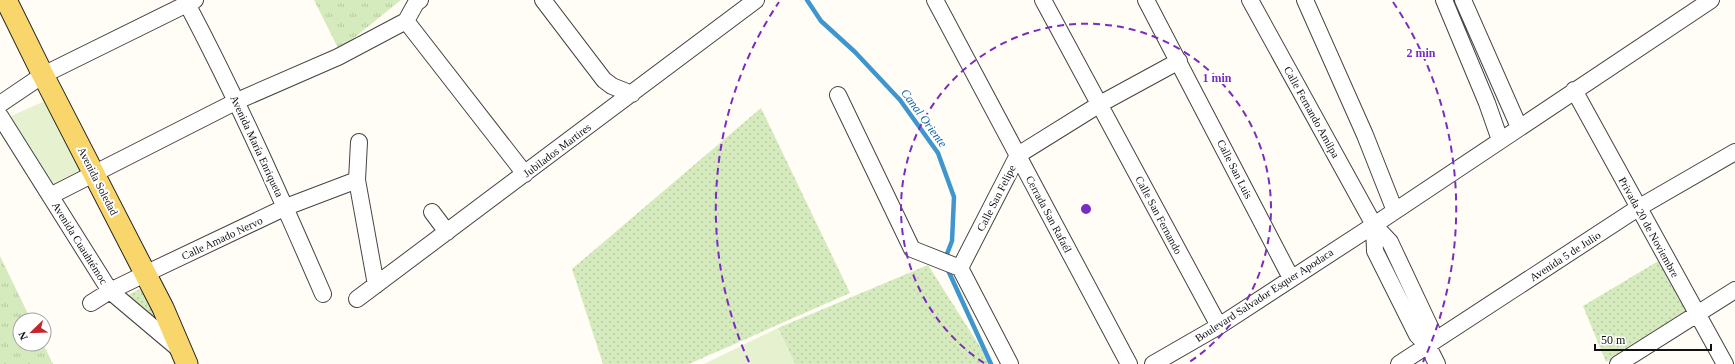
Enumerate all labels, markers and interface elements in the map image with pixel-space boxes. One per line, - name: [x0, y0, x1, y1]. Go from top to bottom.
- text: 2 min: [1406, 46, 1436, 60]
- street label: Calle Fernando Amilpa: [1282, 64, 1342, 160]
- text: 1 min: [1202, 71, 1232, 85]
- water label: Canal Oriente: [898, 86, 950, 151]
- street label: Avenida María Enriqueta: [228, 93, 286, 199]
- street label: Jubilados Martires: [521, 121, 593, 179]
- street label: Calle San Luis: [1215, 137, 1255, 201]
- street label: Avenida Soledad: [76, 145, 121, 217]
- street label: Calle San Felipe: [974, 163, 1018, 233]
- street label: Cerrada San Rafaél: [1024, 173, 1074, 255]
- street label: Calle San Fernando: [1133, 174, 1185, 257]
- street label: Privada 20 de Noviembre: [1616, 175, 1682, 279]
- street label: Avenida Cuauhtémoc: [50, 200, 110, 286]
- centre of rings: [1079, 202, 1093, 216]
- street label: Calle Amado Nervo: [180, 214, 265, 262]
- street label: Avenida 5 de Julio: [1527, 228, 1603, 283]
- street label: Boulevard Salvador Esquer Apodaca: [1193, 246, 1335, 344]
- north arrow: [12, 312, 52, 352]
- scale bar: [1595, 326, 1711, 352]
- text: N: [16, 330, 30, 342]
- text: 50 m: [1601, 333, 1626, 347]

